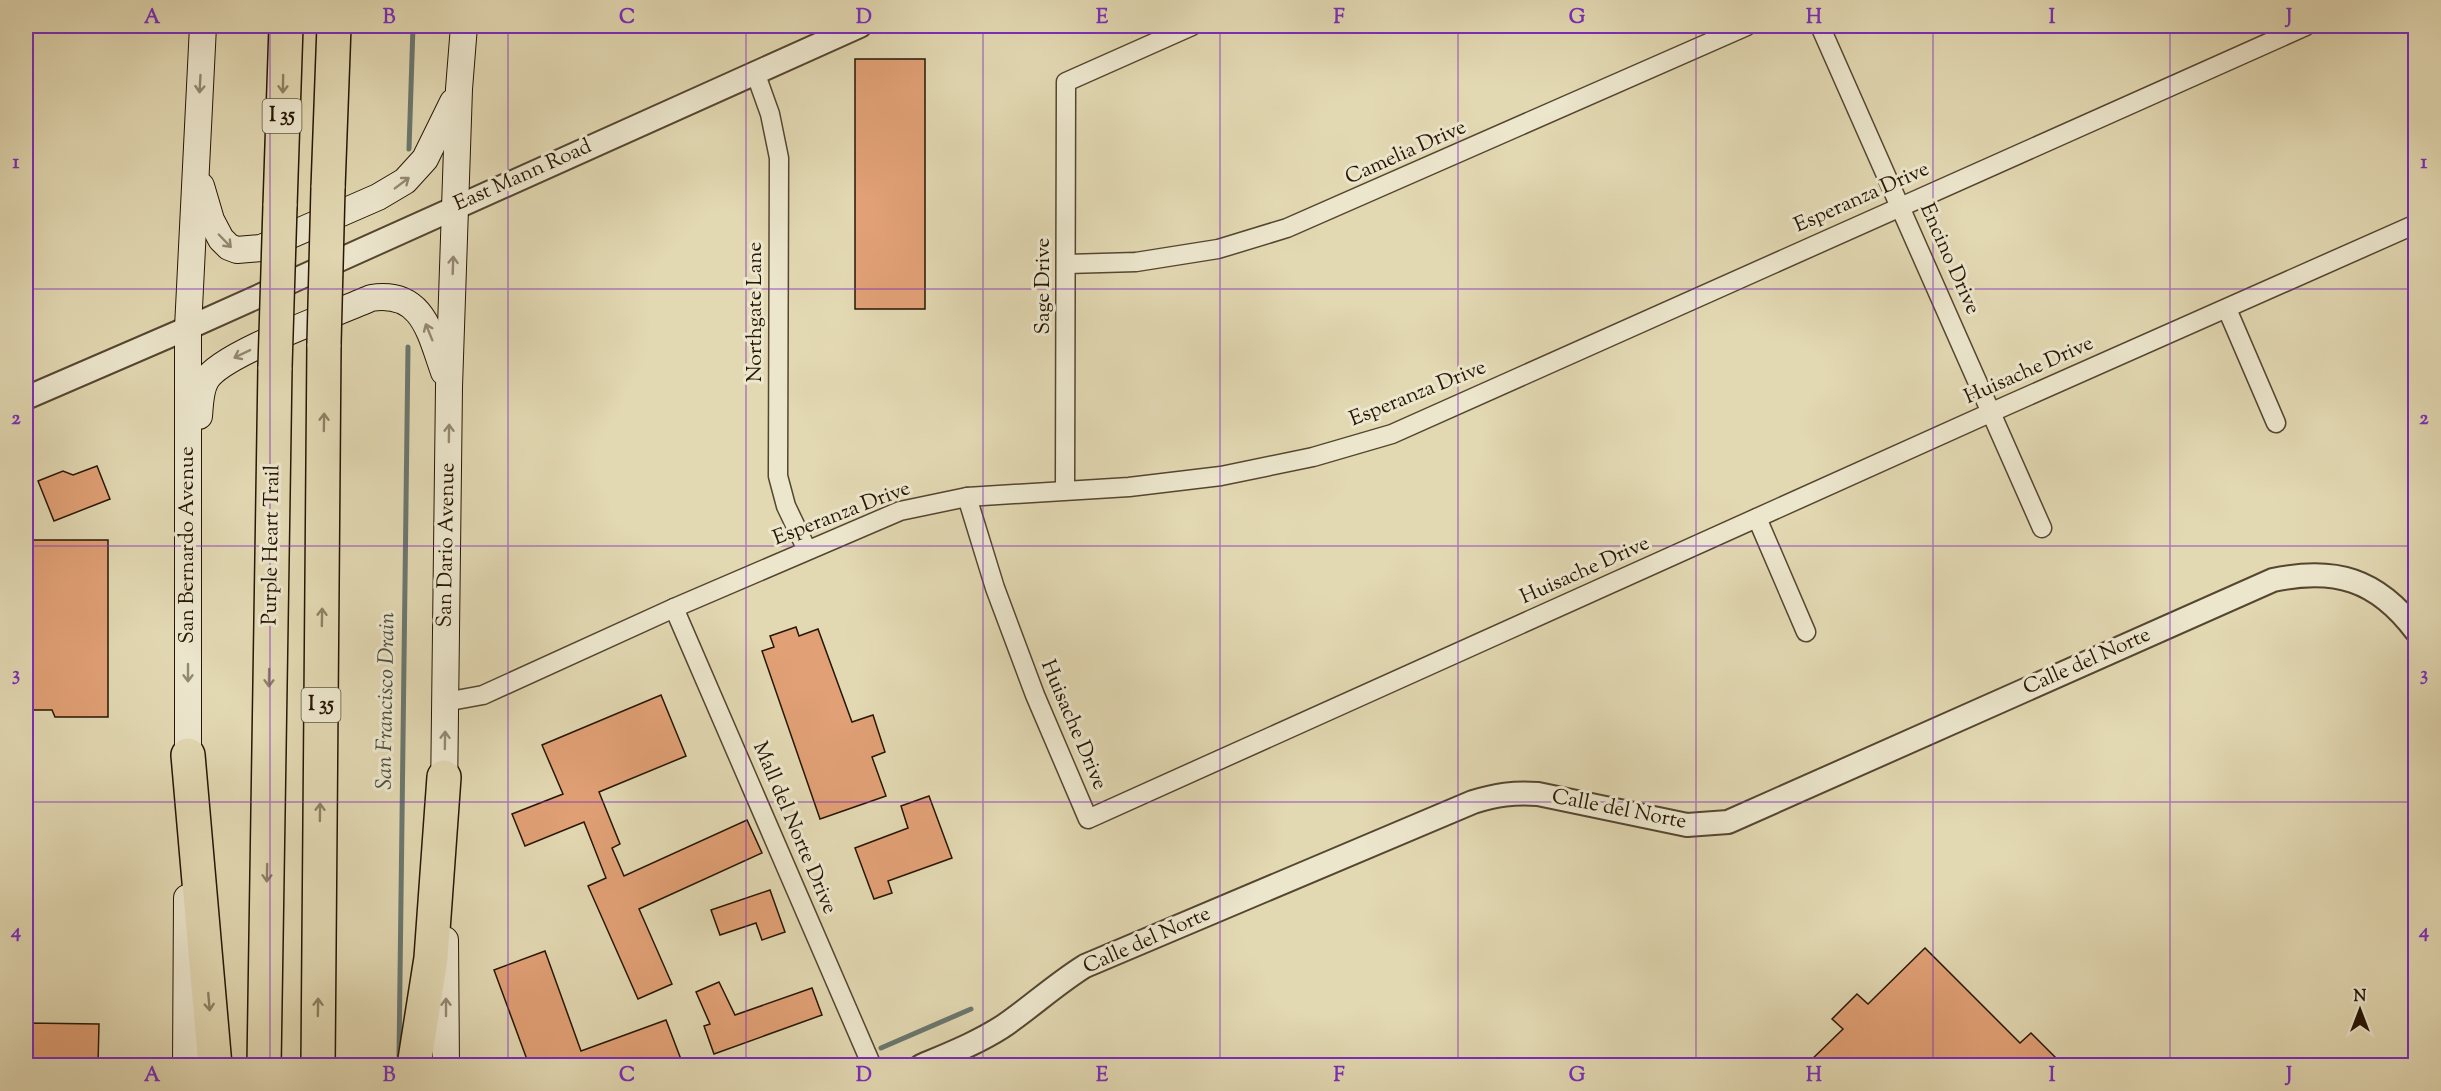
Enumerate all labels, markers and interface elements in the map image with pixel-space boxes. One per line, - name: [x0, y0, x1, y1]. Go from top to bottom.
- text: A: [144, 4, 161, 33]
- text: B: [383, 4, 396, 33]
- text: C: [619, 4, 635, 33]
- text: D: [856, 4, 872, 33]
- text: E: [1096, 4, 1109, 33]
- text: F: [1333, 4, 1345, 33]
- text: G: [1569, 4, 1586, 33]
- text: H: [1806, 4, 1822, 33]
- text: I: [2049, 4, 2056, 33]
- text: J: [2284, 4, 2292, 33]
- one-way arrow: [194, 73, 205, 93]
- one-way arrow: [277, 73, 289, 93]
- road number: I 35: [262, 99, 302, 133]
- street label: Camelia Drive: [1341, 113, 1471, 193]
- street label: East Mann Road: [449, 132, 597, 220]
- text: 1: [13, 149, 20, 178]
- text: 1: [2421, 149, 2428, 178]
- street label: Esperanza Drive: [1790, 155, 1934, 241]
- one-way arrow: [393, 176, 409, 189]
- street label: Encino Drive: [1911, 199, 1987, 319]
- one-way arrow: [217, 233, 232, 248]
- street label: Sage Drive: [1029, 238, 1059, 334]
- street label: Northgate Lane: [741, 242, 771, 382]
- one-way arrow: [447, 256, 458, 276]
- one-way arrow: [423, 323, 434, 342]
- street label: Huisache Drive: [1960, 329, 2098, 413]
- one-way arrow: [233, 348, 251, 360]
- street label: Esperanza Drive: [1345, 353, 1491, 435]
- text: 2: [11, 405, 21, 434]
- text: 2: [2419, 405, 2429, 434]
- one-way arrow: [318, 413, 329, 433]
- one-way arrow: [443, 424, 455, 444]
- street label: San Bernardo Avenue: [173, 446, 203, 644]
- street label: San Dario Avenue: [431, 462, 463, 628]
- street label: Purple Heart Trail: [256, 464, 288, 626]
- street label: Esperanza Drive: [769, 474, 915, 554]
- street label: Huisache Drive: [1516, 529, 1654, 613]
- one-way arrow: [316, 608, 328, 628]
- water label: San Francisco Drain: [369, 612, 405, 790]
- street label: Calle del Norte: [2019, 621, 2155, 703]
- street label: Huisache Drive: [1032, 655, 1114, 795]
- text: 3: [12, 661, 20, 690]
- text: 3: [2420, 661, 2428, 690]
- one-way arrow: [182, 662, 194, 682]
- one-way arrow: [264, 667, 275, 687]
- road number: I 35: [302, 688, 340, 722]
- one-way arrow: [439, 730, 450, 750]
- street label: Mall del Norte Drive: [744, 737, 844, 919]
- street label: Calle del Norte: [1549, 782, 1689, 838]
- one-way arrow: [314, 803, 326, 823]
- one-way arrow: [261, 862, 273, 882]
- street label: Calle del Norte: [1079, 900, 1215, 982]
- text: 4: [10, 918, 21, 947]
- text: 4: [2418, 918, 2429, 947]
- north arrow: [2330, 980, 2390, 1040]
- text: N: [2354, 986, 2367, 1009]
- one-way arrow: [204, 991, 215, 1011]
- one-way arrow: [313, 998, 324, 1018]
- one-way arrow: [440, 998, 451, 1018]
- text: A: [144, 1062, 161, 1091]
- text: B: [383, 1062, 396, 1091]
- text: C: [619, 1062, 635, 1091]
- text: D: [856, 1062, 872, 1091]
- text: E: [1096, 1062, 1109, 1091]
- text: F: [1333, 1062, 1345, 1091]
- text: G: [1569, 1062, 1586, 1091]
- text: H: [1806, 1062, 1822, 1091]
- text: I: [2049, 1062, 2056, 1091]
- text: J: [2284, 1062, 2292, 1091]

